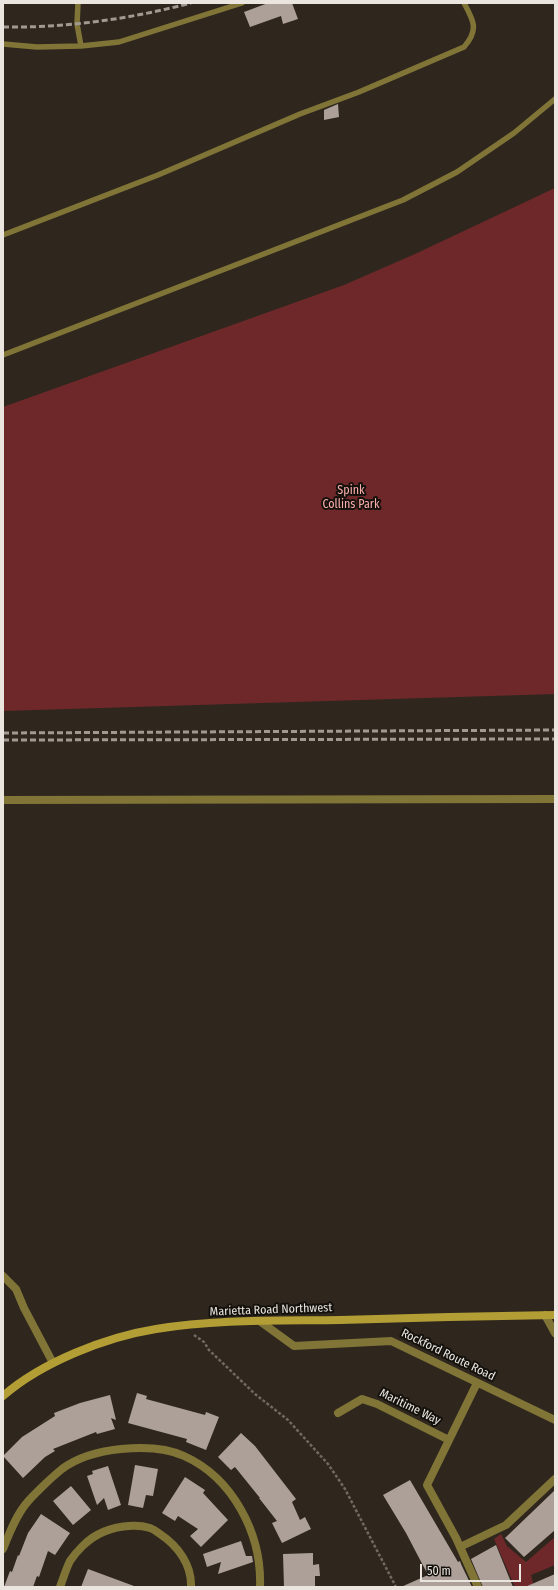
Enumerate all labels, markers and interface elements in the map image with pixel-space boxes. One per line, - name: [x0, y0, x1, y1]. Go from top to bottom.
- park label: Spink Collins Park: [322, 484, 380, 512]
- street label: Marietta Road Northwest: [209, 1301, 333, 1319]
- street label: Rockford Route Road: [399, 1326, 497, 1384]
- street label: Maritime Way: [377, 1386, 443, 1428]
- scale bar: [422, 1556, 523, 1582]
- text: 50 m: [427, 1564, 451, 1578]

